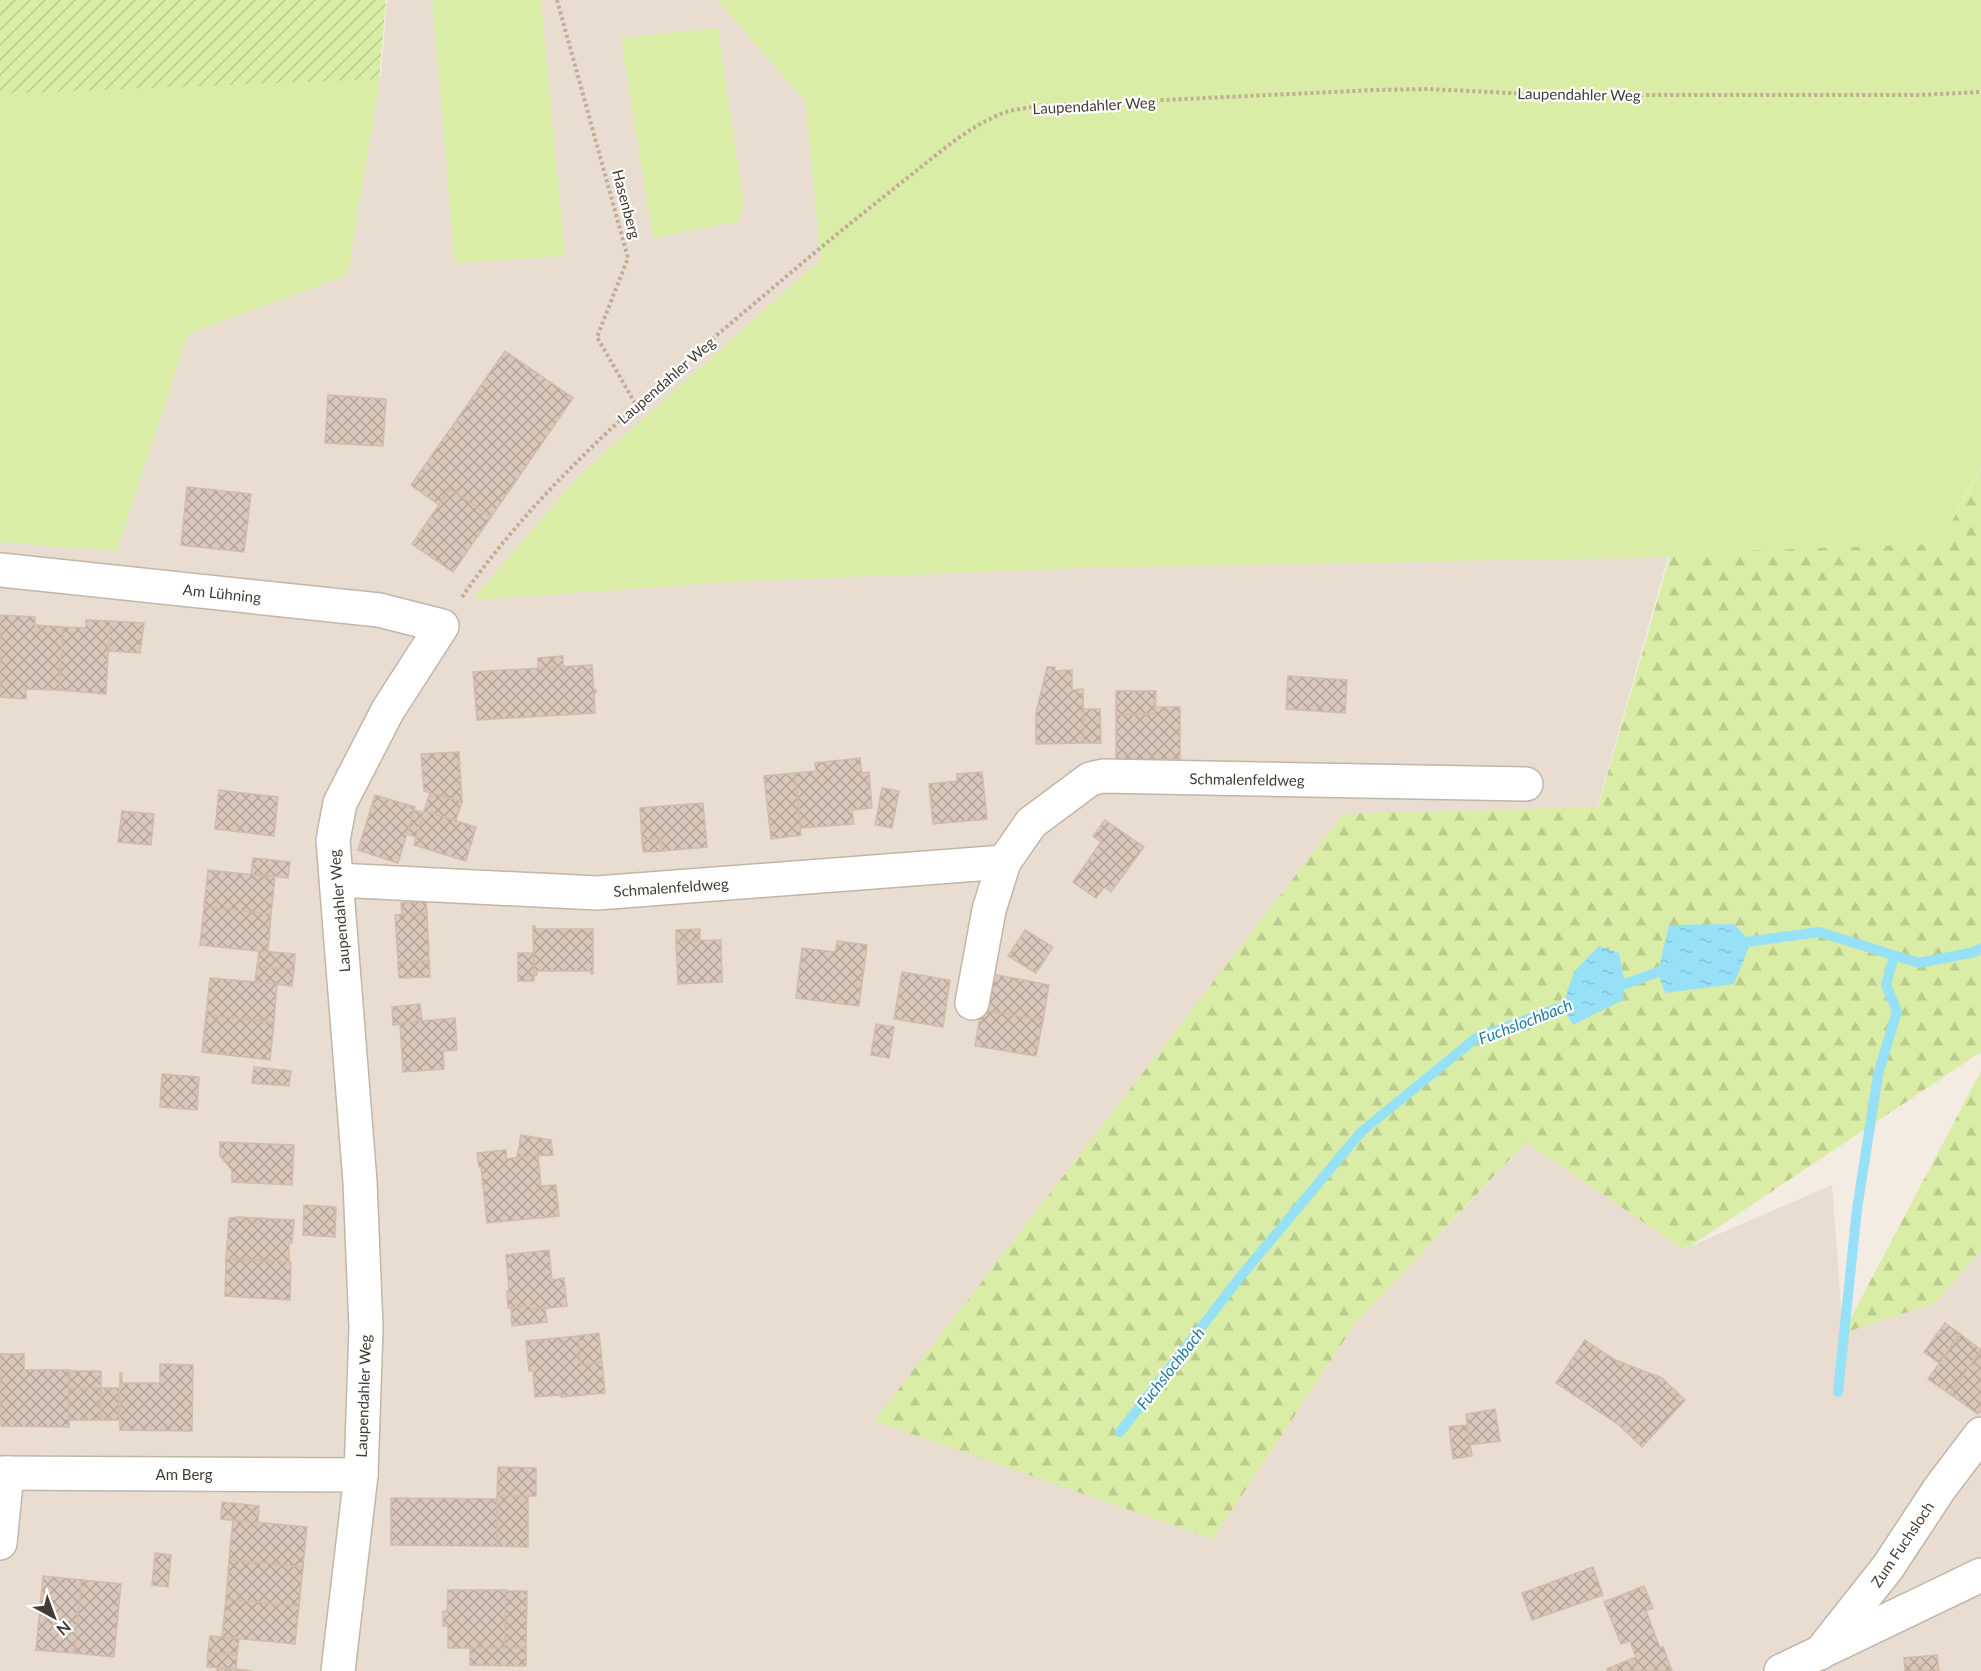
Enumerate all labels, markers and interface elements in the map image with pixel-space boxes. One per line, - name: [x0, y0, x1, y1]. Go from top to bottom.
- street label: Laupendahler Weg: [1517, 84, 1641, 104]
- street label: Laupendahler Weg: [1032, 93, 1156, 117]
- street label: Hasenberg: [609, 167, 645, 241]
- street label: Laupendahler Weg: [614, 333, 719, 427]
- street label: Am Lühning: [182, 580, 262, 606]
- street label: Schmalenfeldweg: [1189, 769, 1305, 789]
- street label: Laupendahler Weg: [325, 849, 353, 973]
- street label: Schmalenfeldweg: [613, 874, 729, 900]
- water label: Fuchslochbach: [1476, 994, 1574, 1048]
- water label: Fuchslochbach: [1132, 1323, 1208, 1413]
- street label: Laupendahler Weg: [352, 1334, 374, 1458]
- street label: Am Berg: [156, 1465, 213, 1483]
- street label: Zum Fuchsloch: [1867, 1498, 1937, 1590]
- north arrow: [24, 1587, 84, 1647]
- text: N: [53, 1617, 75, 1640]

